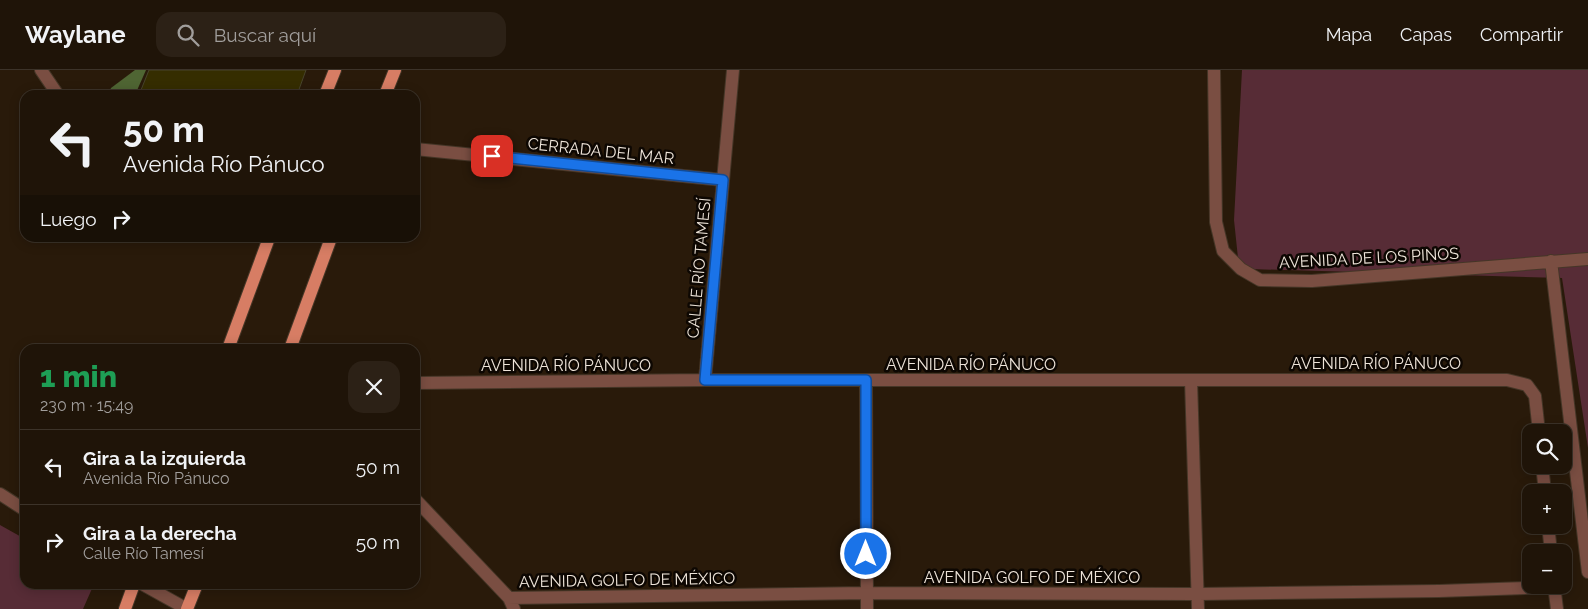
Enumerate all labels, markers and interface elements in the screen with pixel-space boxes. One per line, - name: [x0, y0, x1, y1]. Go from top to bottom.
- search box: [156, 12, 506, 57]
- text: Waylane: [25, 20, 126, 49]
- icon: search: [174, 21, 202, 49]
- text: Buscar aquí: [214, 24, 316, 46]
- text: Mapa: [1326, 24, 1372, 45]
- text: Capas: [1400, 24, 1452, 45]
- text: Compartir: [1480, 24, 1563, 45]
- text: 50 m: [123, 109, 205, 150]
- icon: left: [40, 110, 105, 175]
- street label: CERRADA DEL MAR: [527, 134, 675, 168]
- pin: [471, 135, 513, 177]
- icon: arrive: [478, 142, 506, 170]
- text: Avenida Río Pánuco: [123, 151, 325, 177]
- street label: CALLE RÍO TAMESÍ: [682, 197, 715, 339]
- icon: right: [107, 205, 135, 233]
- text: Luego: [40, 208, 97, 230]
- street label: AVENIDA DE LOS PINOS: [1279, 244, 1460, 272]
- street label: AVENIDA RÍO PÁNUCO: [1291, 353, 1461, 373]
- street label: AVENIDA RÍO PÁNUCO: [886, 354, 1056, 374]
- street label: AVENIDA RÍO PÁNUCO: [481, 355, 651, 375]
- text: 1 min: [40, 359, 117, 394]
- button: close: [348, 361, 400, 413]
- text: 230 m · 15:49: [40, 396, 133, 415]
- map controls: [1522, 424, 1572, 594]
- button: search: [1522, 424, 1572, 474]
- text: Gira a la izquierda: [83, 447, 246, 469]
- icon: left: [40, 453, 68, 481]
- text: 50 m: [356, 456, 400, 478]
- text: Avenida Río Pánuco: [83, 469, 230, 488]
- button: +: [1522, 484, 1572, 534]
- text: Gira a la derecha: [83, 522, 237, 544]
- position arrow: [839, 527, 891, 579]
- icon: right: [40, 528, 68, 556]
- text: 50 m: [356, 531, 400, 553]
- text: Calle Río Tamesí: [83, 544, 204, 563]
- button: −: [1522, 544, 1572, 594]
- street label: AVENIDA GOLFO DE MÉXICO: [924, 567, 1140, 587]
- street label: AVENIDA GOLFO DE MÉXICO: [519, 568, 735, 591]

